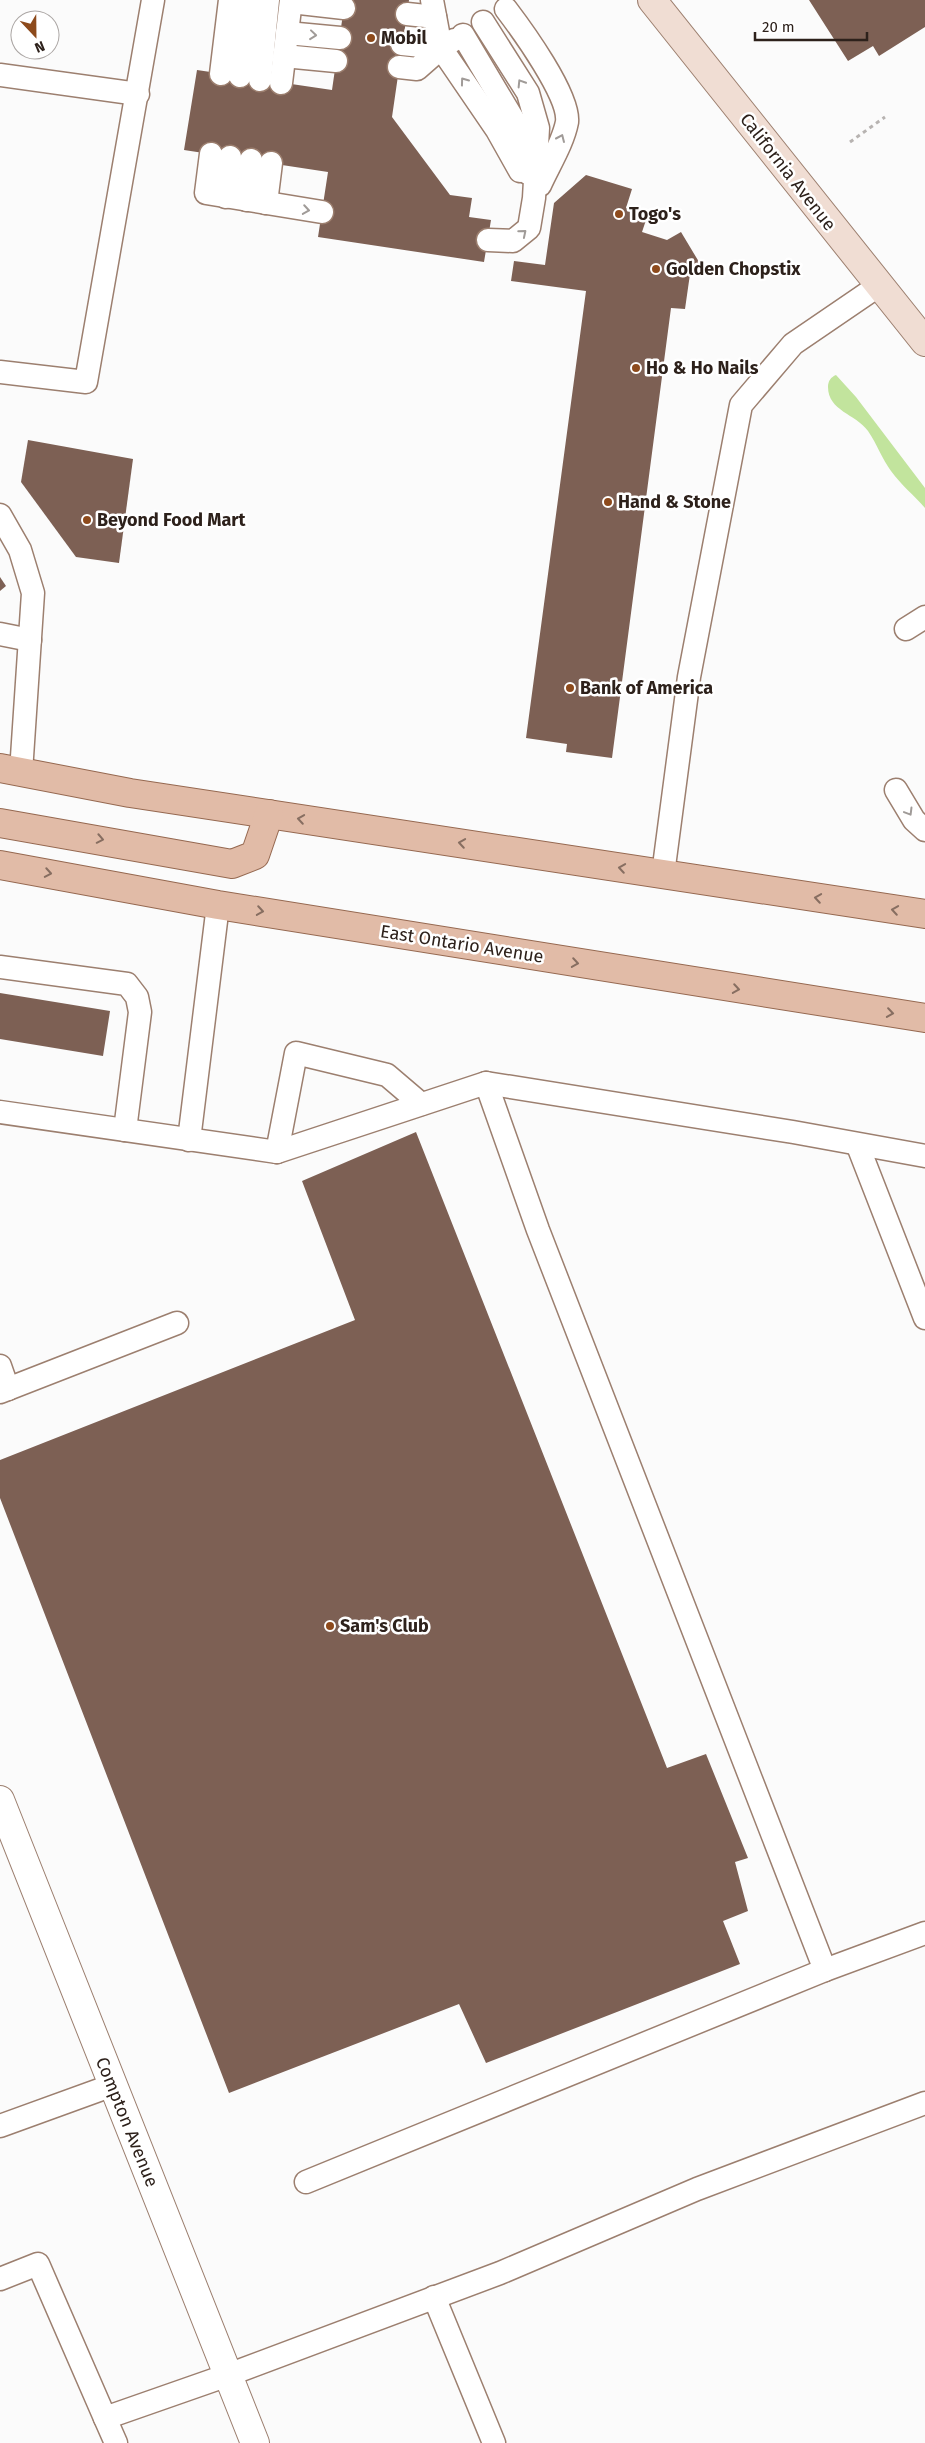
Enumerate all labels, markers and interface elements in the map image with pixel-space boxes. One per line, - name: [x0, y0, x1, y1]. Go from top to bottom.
- north arrow: [10, 10, 60, 60]
- scale bar: [755, 10, 868, 42]
- text: 20 m: [762, 18, 795, 36]
- place label: Mobil: [381, 27, 427, 49]
- one-way arrow: [309, 30, 317, 41]
- marker: Mobil: [365, 32, 377, 44]
- text: N: [32, 37, 47, 56]
- one-way arrow: [461, 77, 470, 87]
- one-way arrow: [518, 79, 528, 88]
- street label: California Avenue: [735, 109, 841, 235]
- one-way arrow: [555, 134, 565, 143]
- place label: Togo's: [629, 203, 681, 225]
- one-way arrow: [302, 204, 311, 214]
- marker: Togo's: [613, 208, 625, 220]
- one-way arrow: [517, 230, 526, 239]
- place label: Golden Chopstix: [666, 258, 801, 280]
- marker: Golden Chopstix: [650, 263, 662, 275]
- place label: Ho & Ho Nails: [646, 357, 759, 379]
- marker: Ho & Ho Nails: [630, 362, 642, 374]
- place label: Hand & Stone: [618, 491, 731, 513]
- marker: Hand & Stone: [602, 496, 614, 508]
- place label: Beyond Food Mart: [97, 509, 246, 531]
- marker: Beyond Food Mart: [81, 514, 93, 526]
- place label: Bank of America: [580, 677, 713, 699]
- marker: Bank of America: [564, 682, 576, 694]
- one-way arrow: [902, 806, 912, 815]
- one-way arrow: [297, 814, 305, 824]
- one-way arrow: [96, 834, 104, 844]
- one-way arrow: [457, 839, 466, 849]
- one-way arrow: [618, 863, 627, 873]
- one-way arrow: [44, 868, 52, 878]
- one-way arrow: [813, 893, 822, 903]
- one-way arrow: [891, 905, 900, 915]
- one-way arrow: [255, 906, 264, 916]
- street label: East Ontario Avenue: [379, 920, 545, 968]
- one-way arrow: [571, 957, 580, 967]
- one-way arrow: [732, 983, 740, 994]
- one-way arrow: [885, 1008, 894, 1018]
- place label: Sam's Club: [340, 1615, 429, 1637]
- marker: Sam's Club: [324, 1620, 336, 1632]
- street label: Compton Avenue: [91, 2054, 163, 2190]

